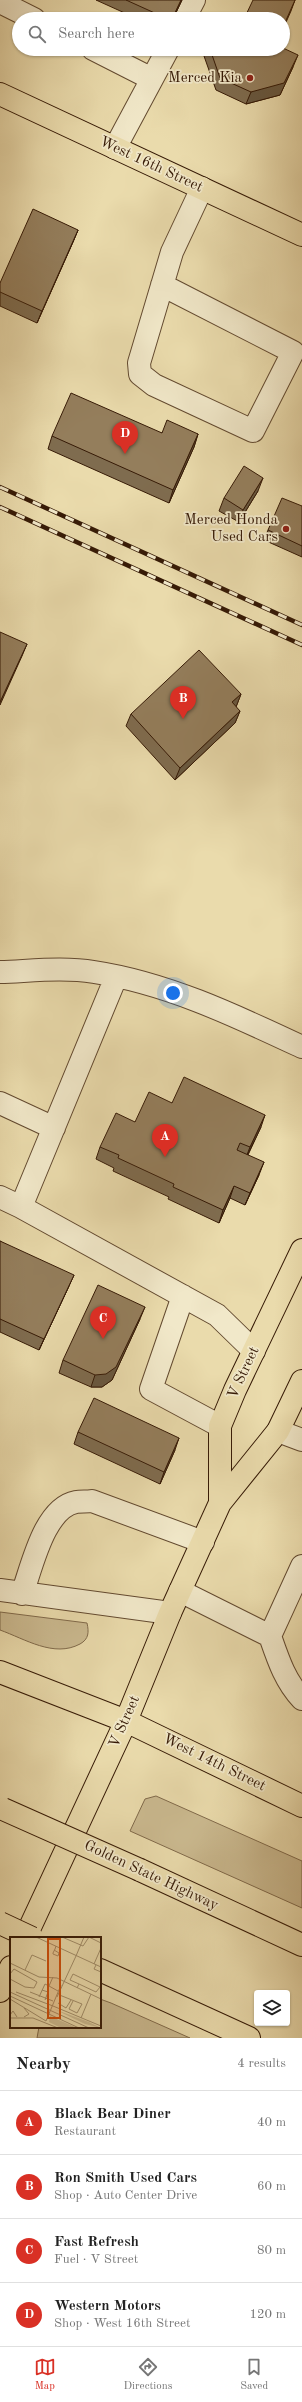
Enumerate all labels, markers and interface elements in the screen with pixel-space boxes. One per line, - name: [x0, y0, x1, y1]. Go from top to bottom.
- search box: [12, 12, 290, 56]
- icon: search: [26, 23, 48, 45]
- text: Search here: [58, 27, 135, 42]
- place label: Merced Kia: [168, 71, 243, 86]
- marker: Merced Kia: [245, 73, 255, 83]
- street label: West 16th Street: [97, 134, 205, 196]
- pin: D: [112, 421, 138, 454]
- place label: Merced Honda Used Cars: [184, 513, 279, 545]
- marker: Merced Honda Used Cars: [281, 524, 291, 534]
- pin: B: [170, 686, 196, 719]
- your location: [163, 983, 183, 1003]
- pin: A: [152, 1124, 178, 1157]
- pin: C: [90, 1306, 116, 1339]
- street label: V Street: [225, 1345, 263, 1401]
- street label: V Street: [107, 1694, 143, 1750]
- street label: West 14th Street: [160, 1732, 268, 1794]
- street label: Golden State Highway: [82, 1838, 220, 1914]
- inset map: [10, 1937, 101, 2028]
- map controls: [254, 1990, 290, 2026]
- button: layers: [254, 1990, 290, 2026]
- text: Nearby: [16, 2056, 71, 2073]
- text: 4 results: [237, 2057, 286, 2070]
- text: Black Bear Diner: [54, 2107, 171, 2122]
- text: A: [24, 2116, 34, 2129]
- text: 40 m: [257, 2116, 286, 2129]
- text: Restaurant: [54, 2125, 116, 2138]
- text: Ron Smith Used Cars: [54, 2171, 197, 2186]
- text: B: [24, 2180, 34, 2193]
- text: 60 m: [257, 2180, 286, 2193]
- text: Shop · Auto Center Drive: [54, 2189, 197, 2202]
- text: Fast Refresh: [54, 2235, 139, 2250]
- text: C: [25, 2244, 33, 2257]
- text: 80 m: [257, 2244, 286, 2257]
- text: Fuel · V Street: [54, 2253, 138, 2266]
- text: Western Motors: [54, 2299, 161, 2314]
- text: D: [24, 2308, 34, 2321]
- text: 120 m: [249, 2308, 286, 2321]
- text: Shop · West 16th Street: [54, 2317, 190, 2330]
- tab: Map: [34, 2356, 56, 2394]
- tab: Directions: [124, 2356, 172, 2394]
- tab: Saved: [240, 2356, 268, 2394]

